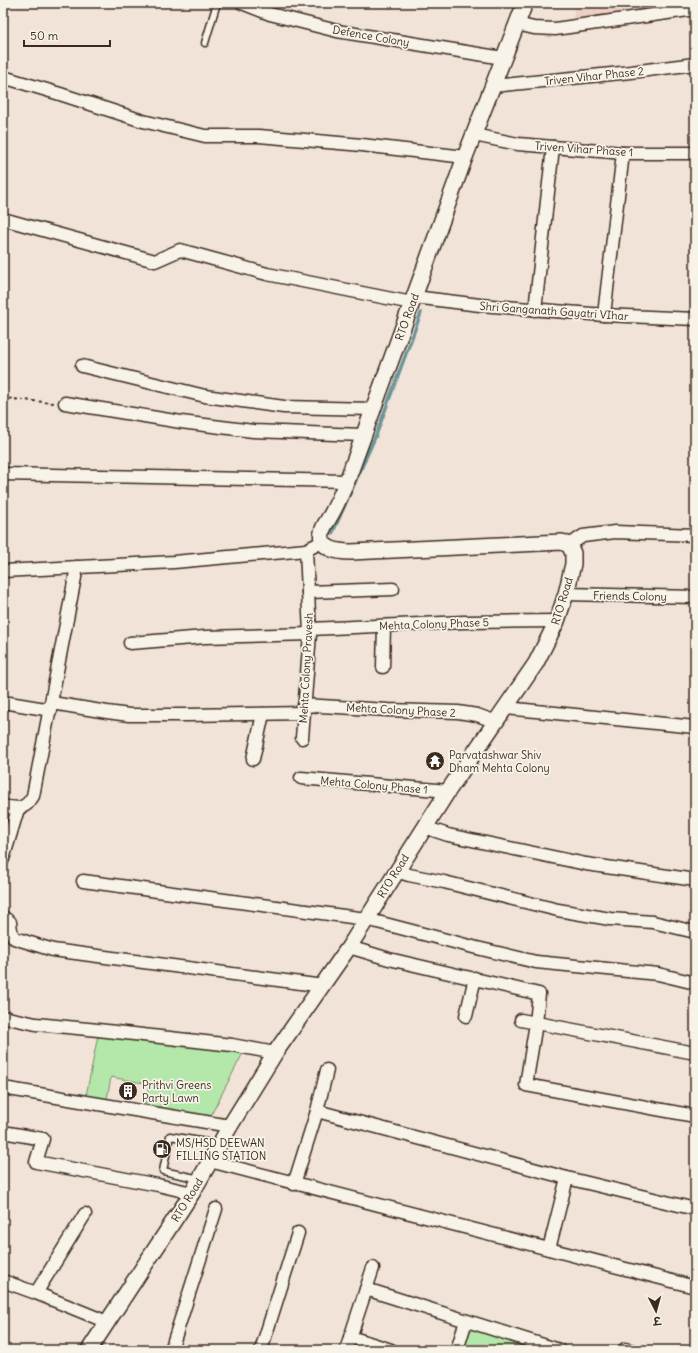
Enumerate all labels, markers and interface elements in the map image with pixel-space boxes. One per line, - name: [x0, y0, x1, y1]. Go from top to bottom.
- scale bar: [24, 22, 110, 48]
- street label: Defence Colony: [331, 22, 411, 50]
- text: 50 m: [30, 28, 59, 43]
- street label: Triven Vihar Phase 2: [543, 64, 645, 88]
- street label: Triven Vihar Phase 1: [534, 139, 634, 159]
- street label: RTO Road: [392, 291, 422, 342]
- street label: Shri Ganganath Gayatri VIhar: [479, 299, 629, 323]
- street label: RTO Road: [548, 575, 576, 627]
- street label: Friends Colony: [593, 588, 667, 604]
- street label: Mehta Colony Pravesh: [296, 612, 316, 724]
- street label: Mehta Colony Phase 5: [379, 615, 489, 633]
- street label: Mehta Colony Phase 2: [346, 700, 456, 720]
- place label: Parvatashwar Shiv Dham Mehta Colony: [449, 748, 550, 775]
- temple icon: Parvatashwar Shiv Dham Mehta Colony: [424, 750, 446, 772]
- street label: Mehta Colony Phase 1: [320, 773, 428, 797]
- street label: RTO Road: [374, 851, 412, 901]
- place label: Prithvi Greens Party Lawn: [142, 1078, 211, 1105]
- building icon: Prithvi Greens Party Lawn: [117, 1080, 139, 1102]
- place label: MS/HSD DEEWAN FILLING STATION: [176, 1136, 266, 1163]
- fuel station icon: MS/HSD DEEWAN FILLING STATION: [151, 1138, 173, 1160]
- street label: RTO Road: [168, 1175, 206, 1225]
- north arrow: [636, 1291, 676, 1331]
- text: उ: [651, 1313, 662, 1328]

